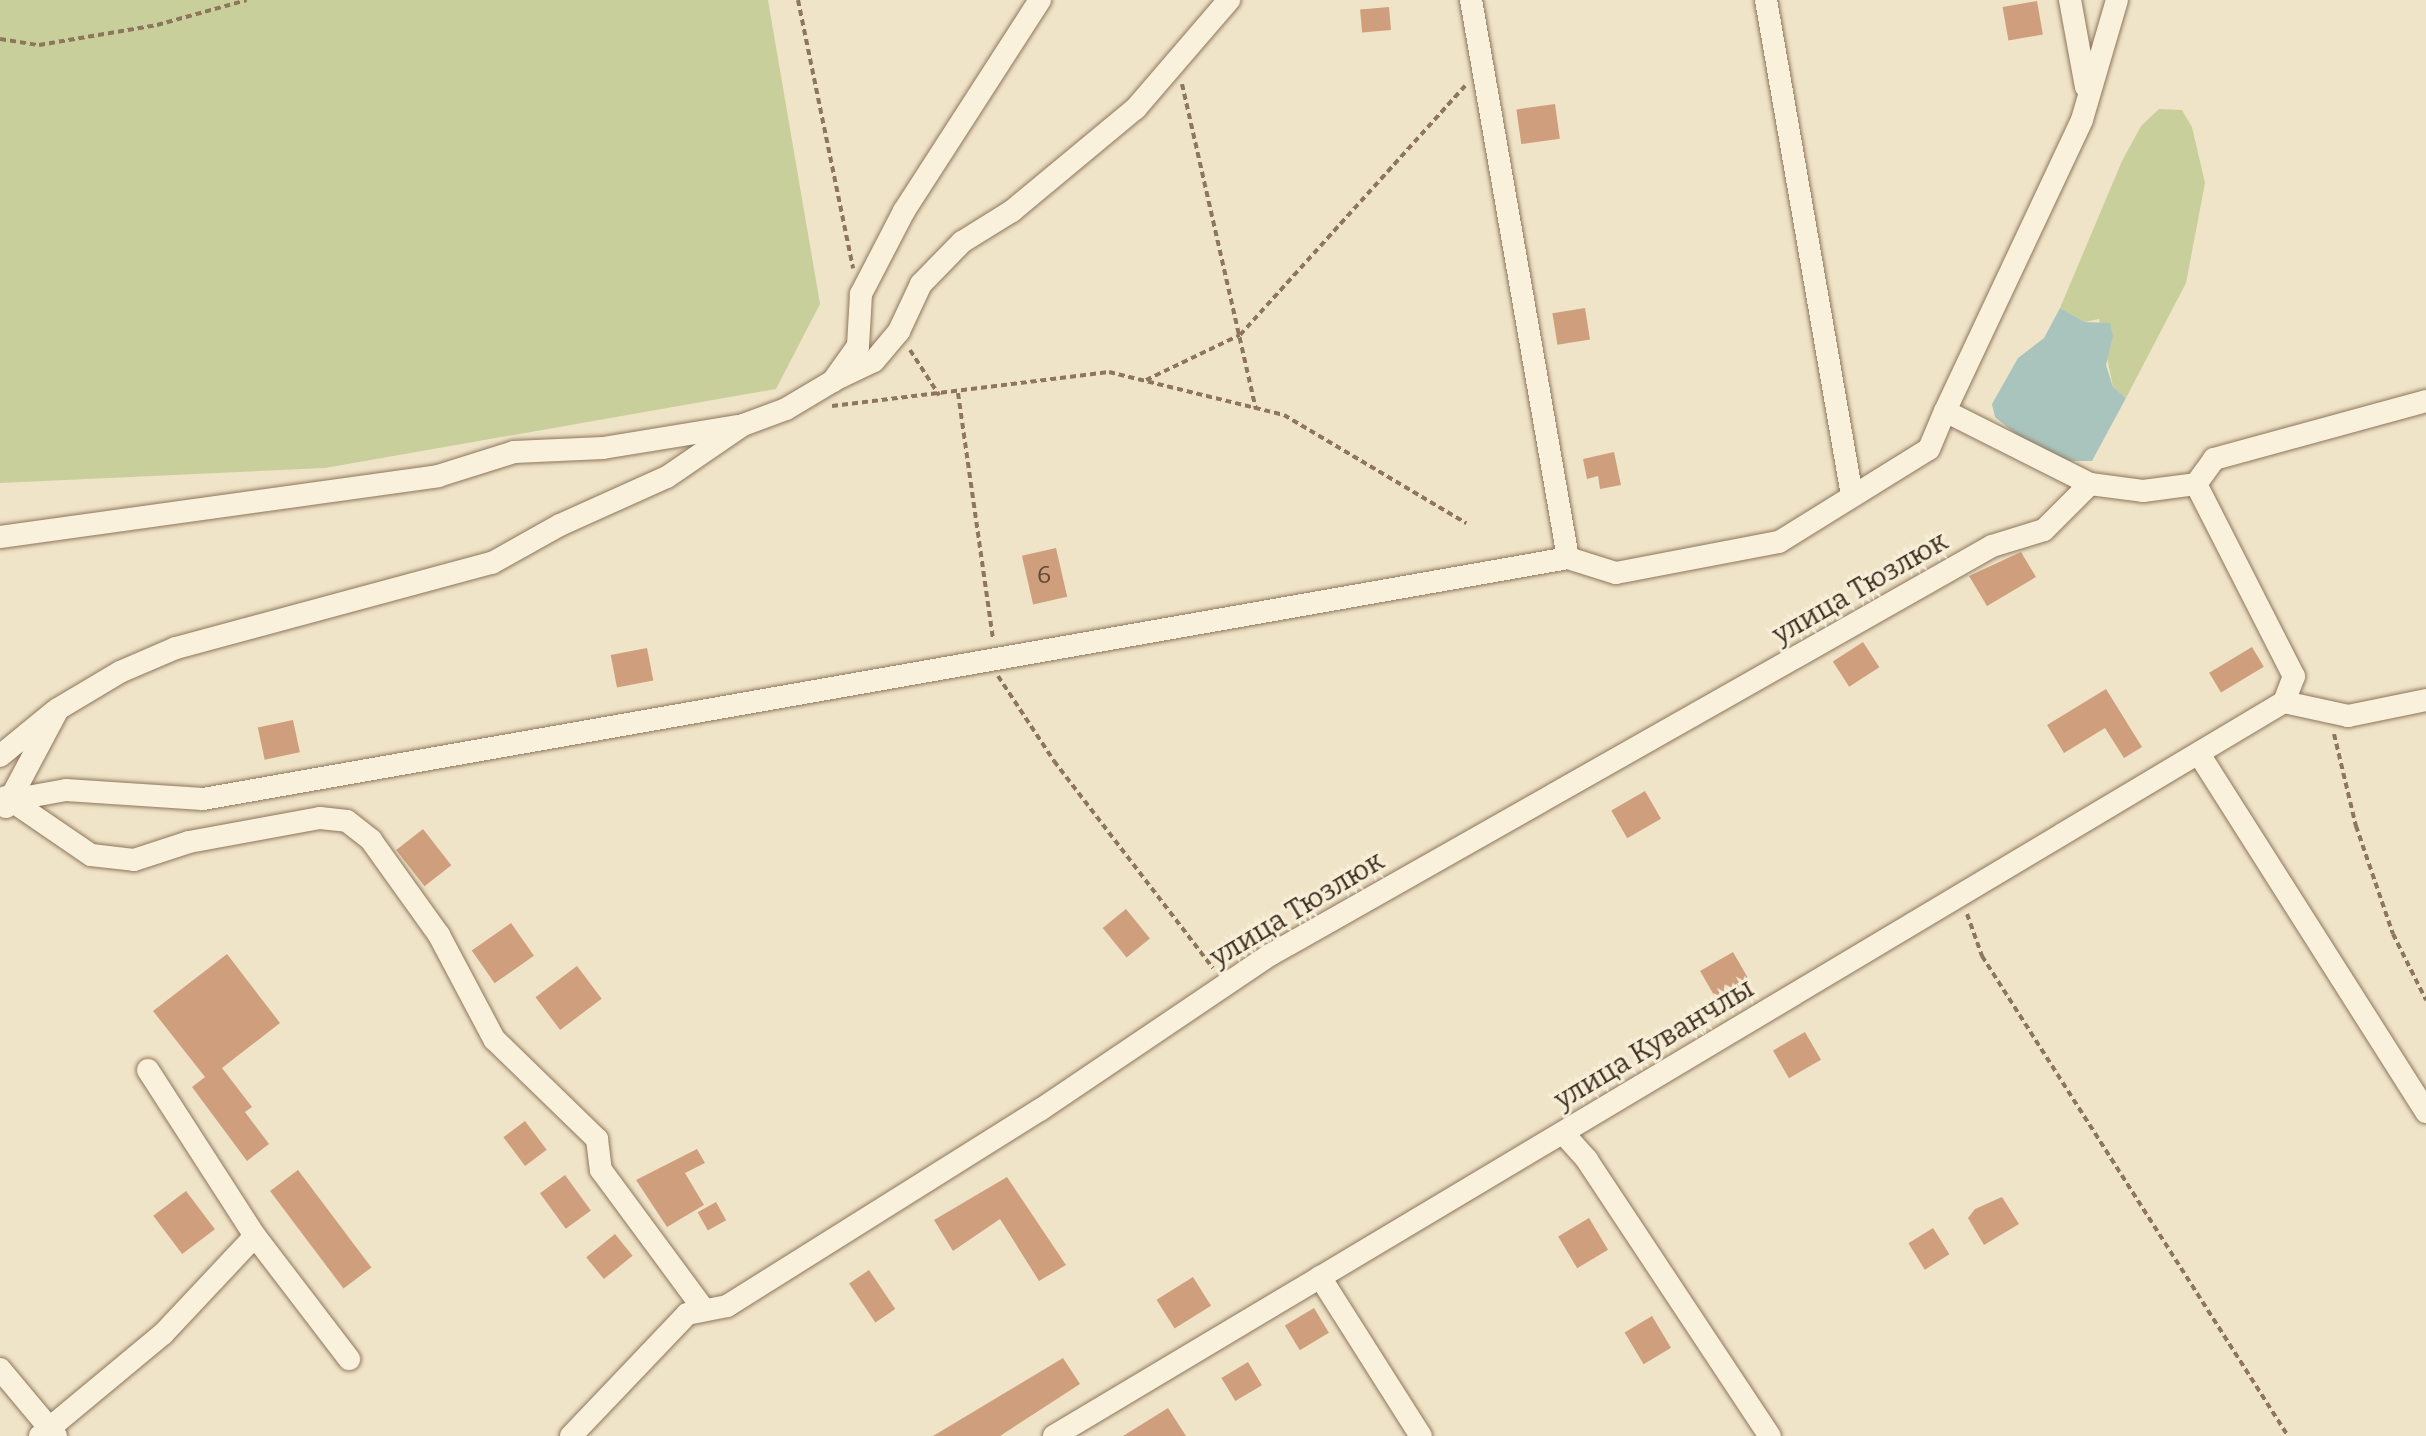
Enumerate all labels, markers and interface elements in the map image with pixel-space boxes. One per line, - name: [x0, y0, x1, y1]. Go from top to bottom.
- street label: улица Тюзлюк: [1766, 524, 1954, 652]
- house number: 6: [1037, 562, 1051, 590]
- street label: улица Тюзлюк: [1204, 844, 1390, 974]
- street label: улица Куванчлы: [1548, 971, 1760, 1117]

